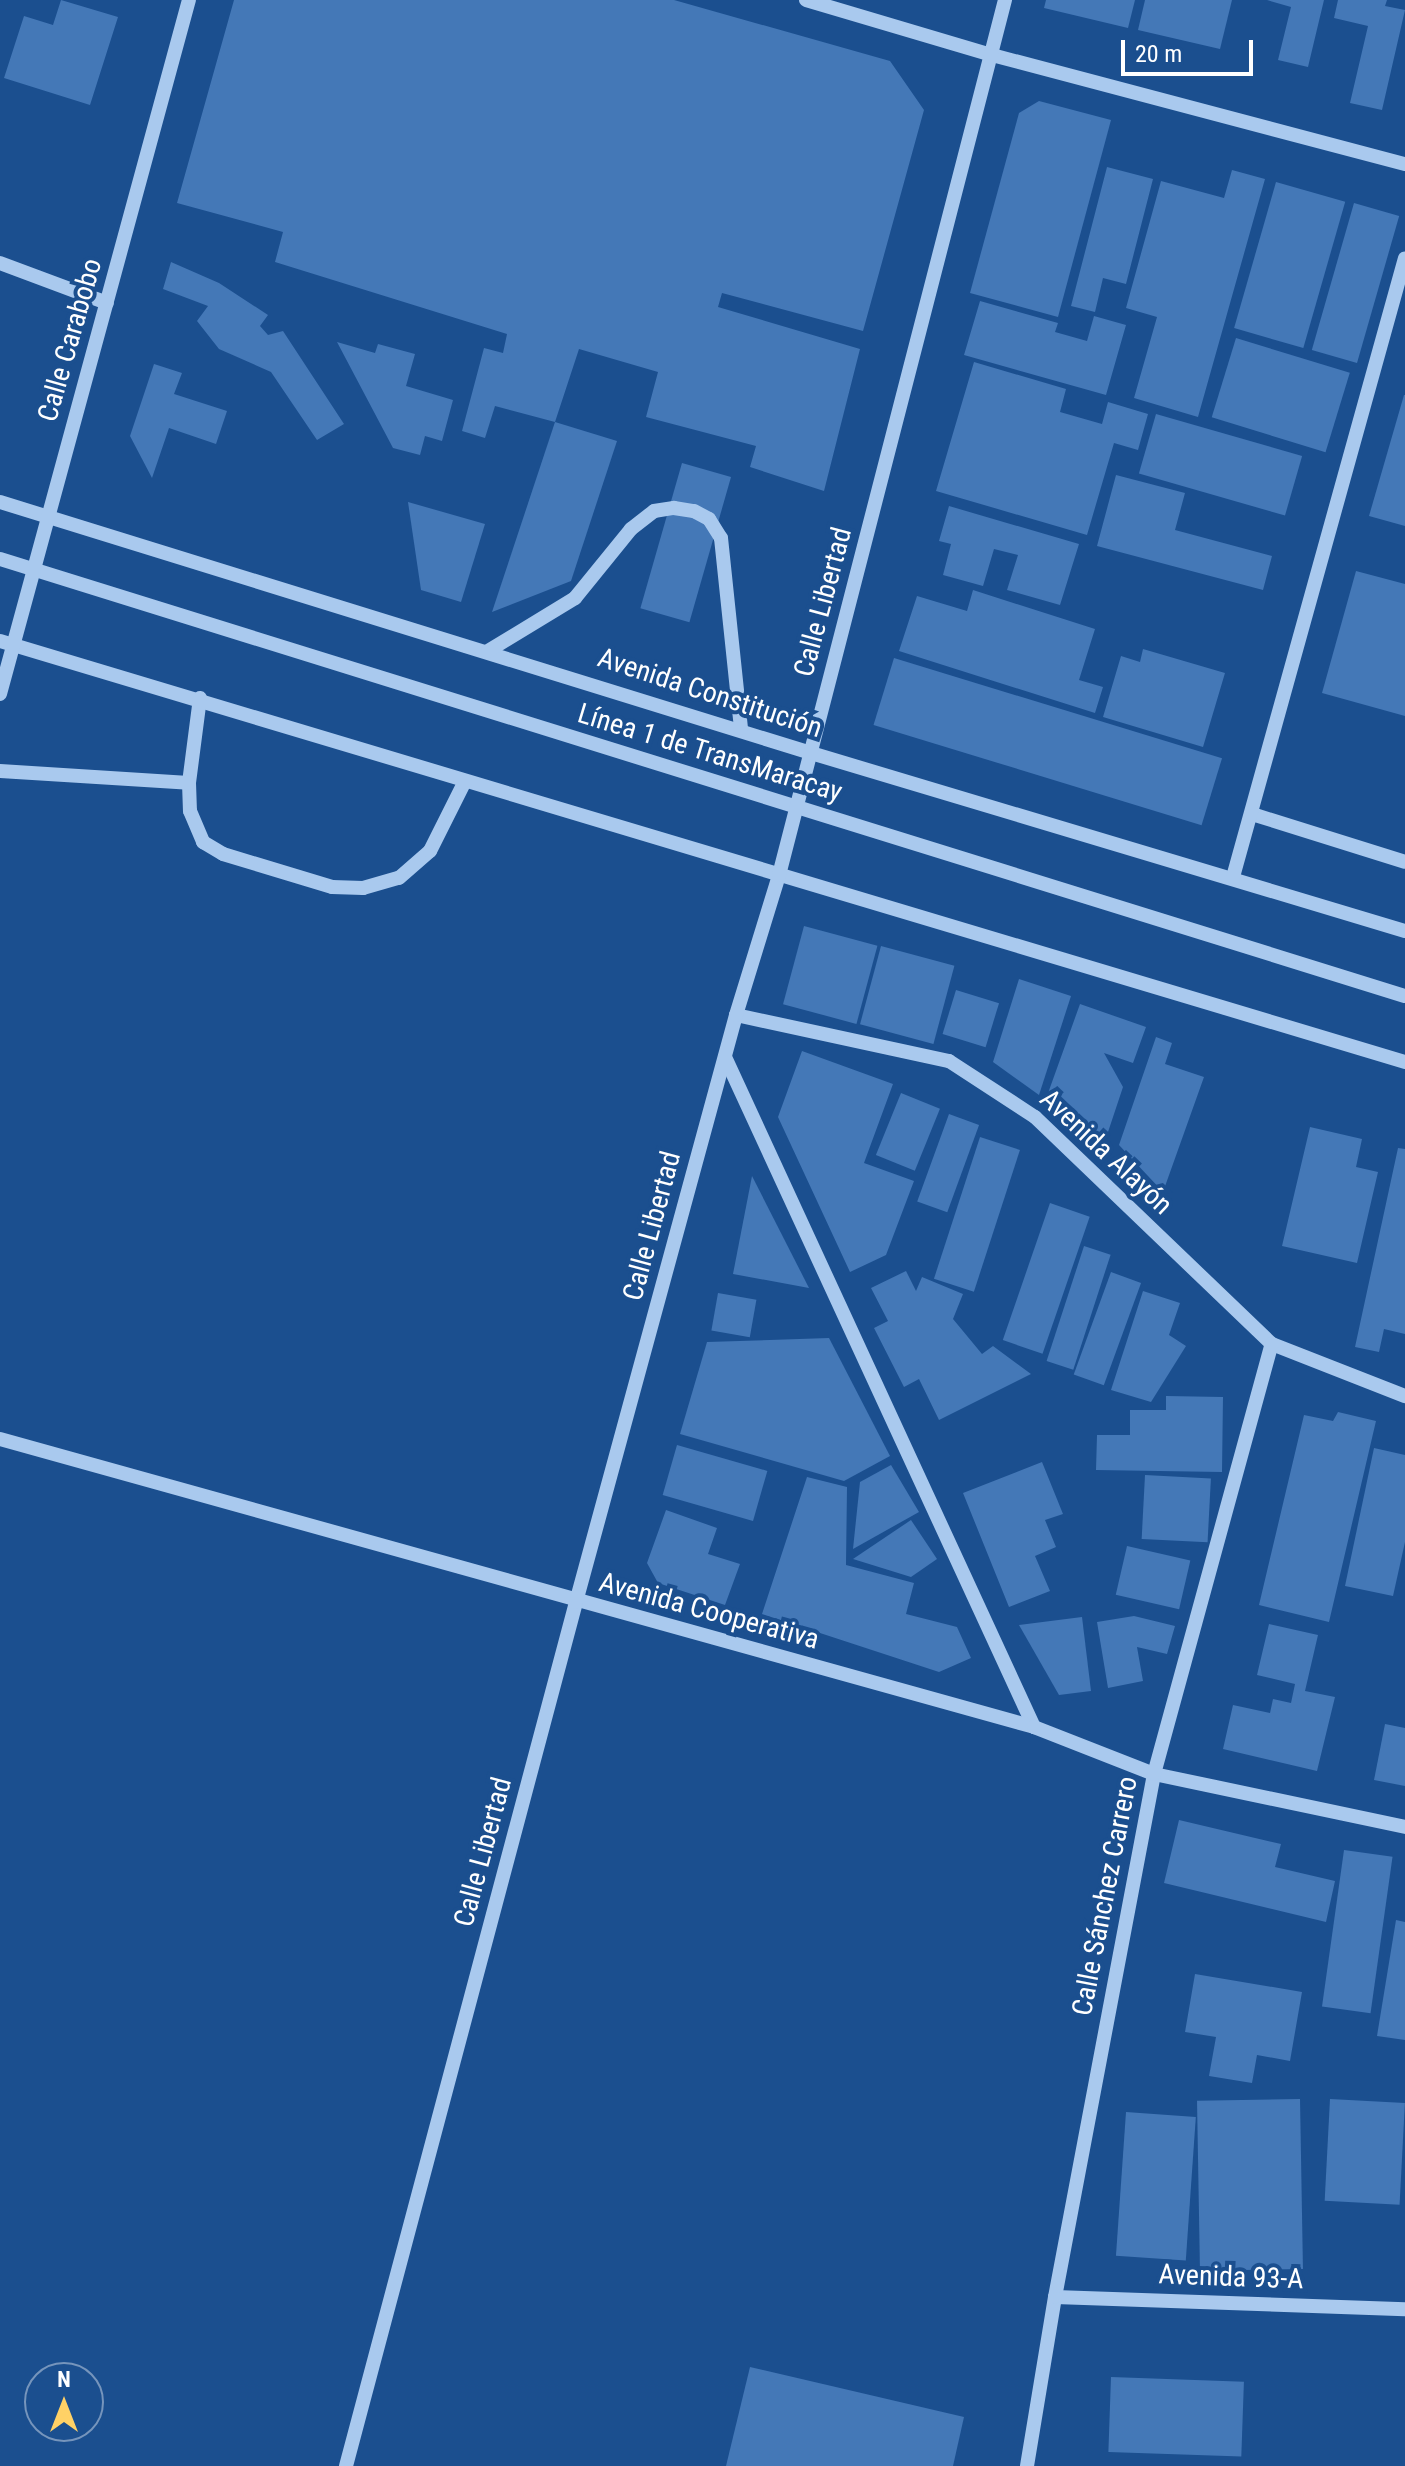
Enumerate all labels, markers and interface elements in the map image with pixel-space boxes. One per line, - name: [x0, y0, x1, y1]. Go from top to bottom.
- scale bar: [1125, 24, 1257, 74]
- text: 20 m: [1135, 40, 1182, 68]
- street label: Calle Carabobo: [31, 255, 109, 425]
- street label: Calle Libertad: [787, 524, 859, 680]
- street label: Avenida Constitución: [594, 641, 826, 745]
- street label: Línea 1 de TransMaracay: [574, 697, 846, 809]
- street label: Avenida Alayón: [1033, 1082, 1179, 1222]
- street label: Calle Libertad: [616, 1148, 688, 1304]
- street label: Avenida Cooperativa: [595, 1565, 823, 1657]
- street label: Calle Libertad: [447, 1774, 519, 1930]
- street label: Calle Sánchez Carrero: [1065, 1774, 1145, 2018]
- street label: Avenida 93-A: [1158, 2258, 1304, 2296]
- north arrow: [24, 2362, 104, 2442]
- text: N: [57, 2367, 71, 2392]

